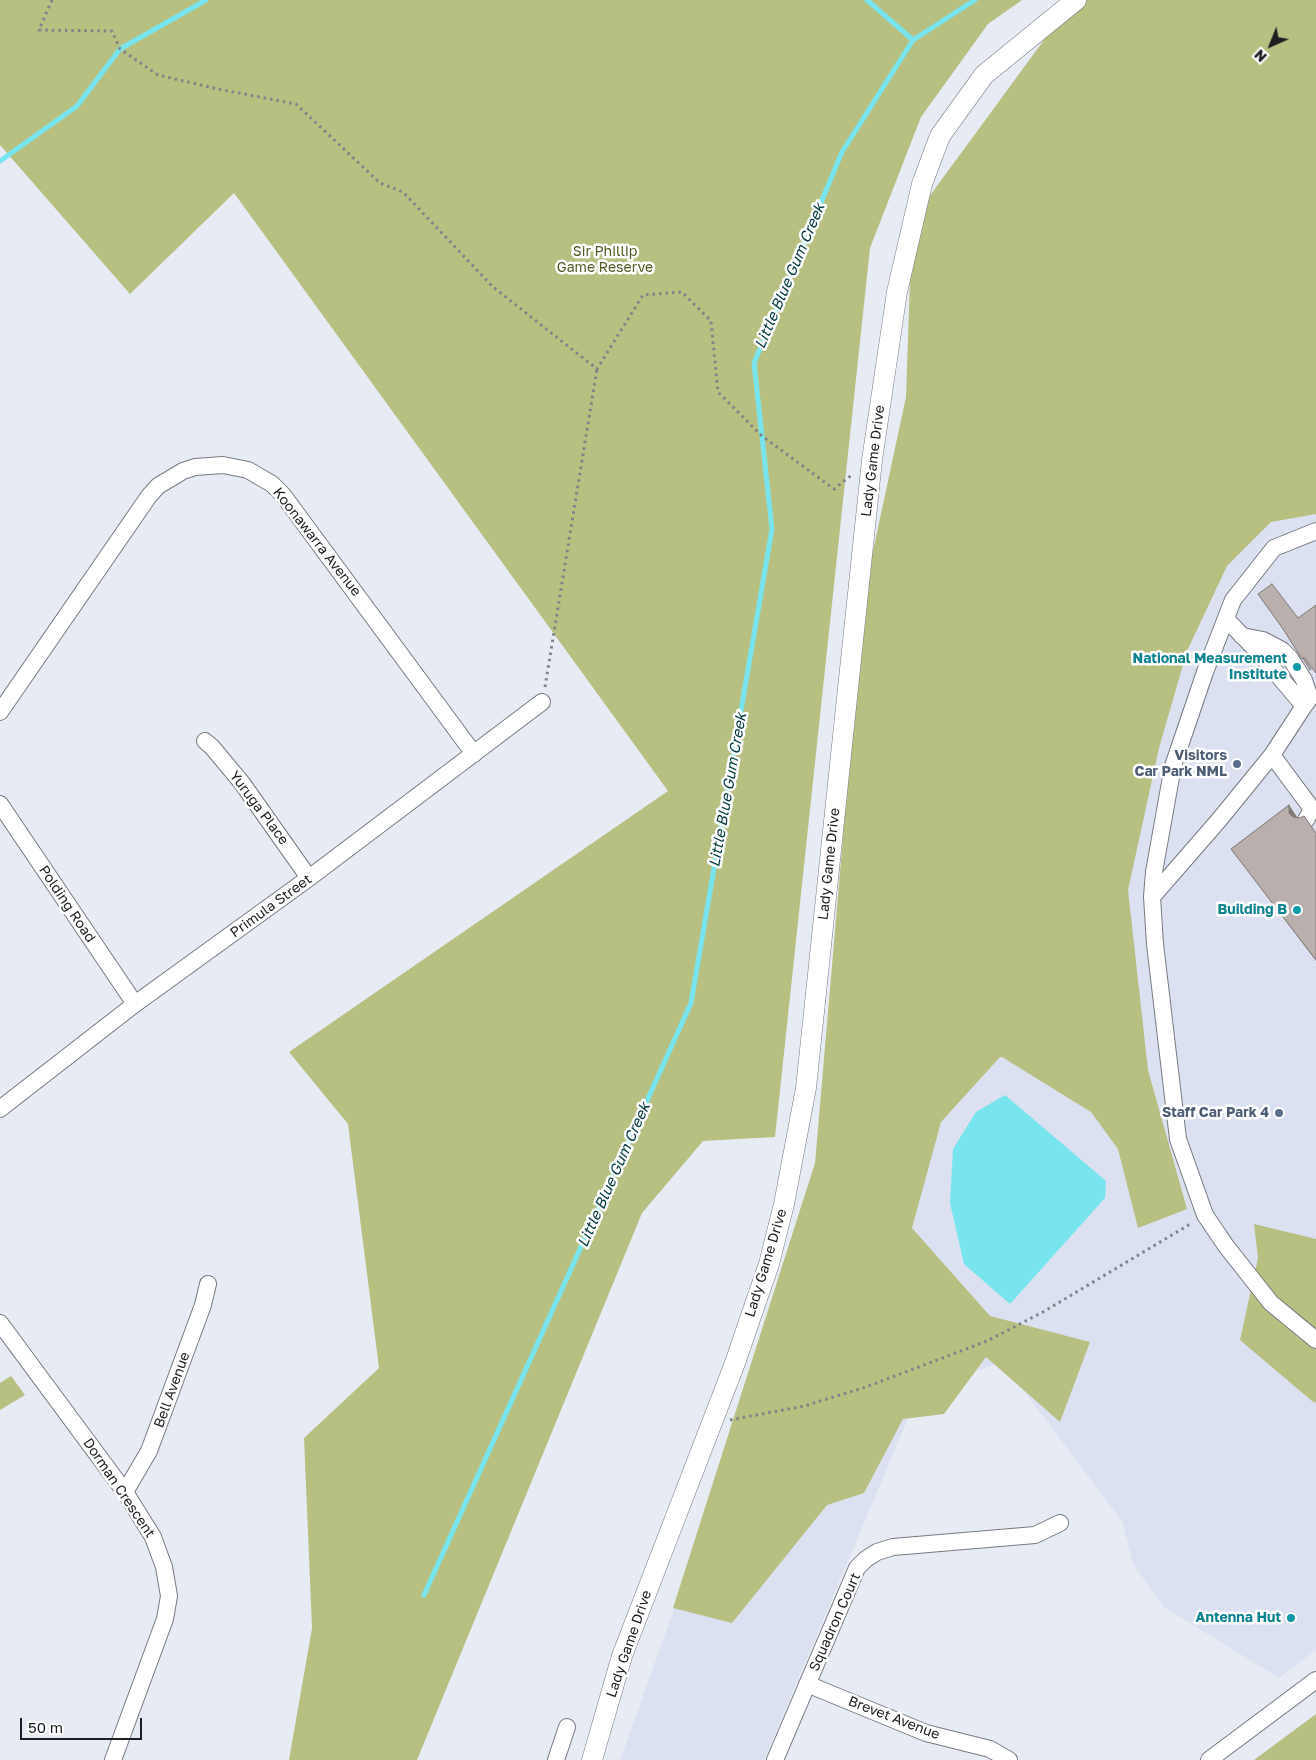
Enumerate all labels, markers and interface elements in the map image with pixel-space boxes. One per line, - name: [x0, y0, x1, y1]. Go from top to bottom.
- north arrow: [1246, 20, 1296, 70]
- text: N: [1251, 46, 1270, 66]
- water label: Little Blue Gum Creek: [751, 201, 829, 351]
- park label: Sir Phillip Game Reserve: [557, 244, 653, 276]
- street label: Lady Game Drive: [858, 404, 888, 518]
- street label: Koonawarra Avenue: [269, 484, 365, 600]
- place label: National Measurement Institute: [1133, 651, 1287, 684]
- marker: National Measurement Institute: [1291, 661, 1303, 673]
- water label: Little Blue Gum Creek: [706, 711, 750, 869]
- place label: Visitors Car Park NML: [1135, 748, 1227, 780]
- marker: Visitors Car Park NML: [1231, 758, 1243, 770]
- street label: Yuruga Place: [226, 768, 292, 848]
- street label: Lady Game Drive: [815, 807, 843, 921]
- street label: Polding Road: [35, 862, 99, 946]
- street label: Primula Street: [227, 871, 315, 941]
- place label: Building B: [1217, 902, 1287, 918]
- marker: Building B: [1291, 904, 1303, 916]
- water label: Little Blue Gum Creek: [574, 1100, 654, 1250]
- place label: Staff Car Park 4: [1162, 1105, 1269, 1121]
- marker: Staff Car Park 4: [1273, 1107, 1285, 1119]
- street label: Lady Game Drive: [742, 1207, 790, 1319]
- street label: Bell Avenue: [151, 1350, 193, 1430]
- street label: Dorman Crescent: [80, 1435, 158, 1541]
- street label: Squadron Court: [806, 1570, 864, 1674]
- street label: Lady Game Drive: [603, 1588, 655, 1700]
- place label: Antenna Hut: [1196, 1610, 1281, 1626]
- marker: Antenna Hut: [1285, 1612, 1297, 1624]
- street label: Brevet Avenue: [846, 1693, 942, 1743]
- scale bar: [22, 1708, 145, 1740]
- text: 50 m: [28, 1718, 63, 1736]

